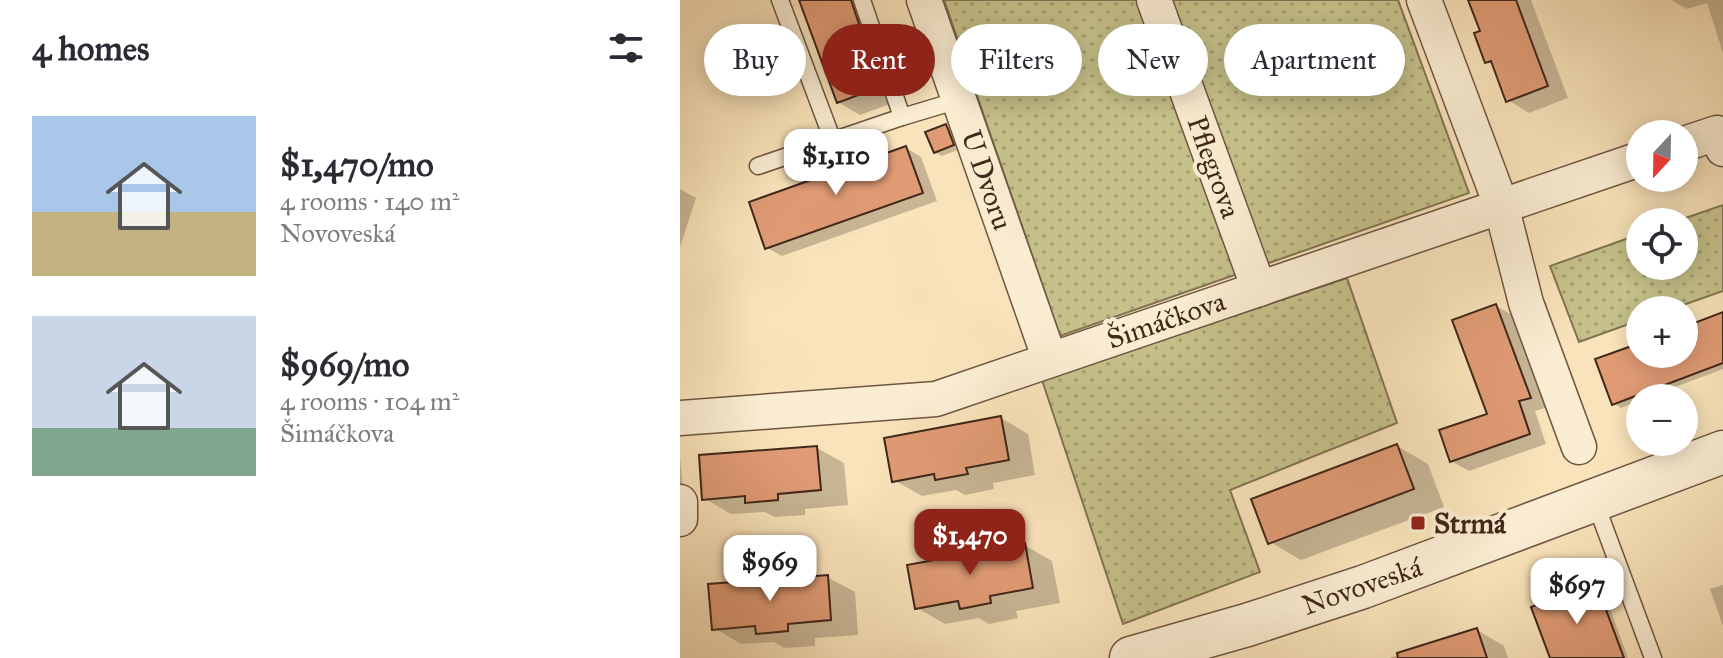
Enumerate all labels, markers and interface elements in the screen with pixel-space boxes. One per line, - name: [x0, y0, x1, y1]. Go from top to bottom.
- chip: Buy: [704, 24, 806, 96]
- chip: Rent: [822, 24, 935, 96]
- chip: Filters: [951, 24, 1082, 96]
- chip: New: [1098, 24, 1208, 96]
- chip: Apartment: [1224, 24, 1405, 96]
- icon: filters: [604, 26, 648, 70]
- text: 4 homes: [32, 28, 149, 69]
- street label: Pflegrova: [1179, 111, 1249, 223]
- north arrow: [1626, 120, 1698, 192]
- map controls: [1626, 120, 1698, 456]
- street label: U Dvoru: [954, 125, 1020, 235]
- pin: $1,110: [771, 129, 901, 197]
- text: $1,110: [802, 139, 870, 171]
- text: $1,470/mo: [280, 144, 434, 185]
- icon: home: [96, 148, 192, 244]
- text: 4 rooms · 140 m²: [280, 185, 459, 217]
- button: locate: [1626, 208, 1698, 280]
- text: Novoveská: [280, 217, 396, 249]
- street label: Šimáčkova: [1102, 283, 1230, 357]
- button: +: [1626, 296, 1698, 368]
- text: $969/mo: [280, 344, 409, 385]
- icon: home: [96, 348, 192, 444]
- button: −: [1626, 384, 1698, 456]
- text: 4 rooms · 104 m²: [280, 385, 459, 417]
- text: Šimáčkova: [280, 417, 394, 449]
- place label: Strmá: [1434, 506, 1507, 541]
- pin: $1,470: [905, 509, 1035, 577]
- marker: Strmá: [1409, 514, 1427, 532]
- text: $1,470: [932, 519, 1008, 551]
- pin: $969: [723, 535, 817, 603]
- text: $969: [742, 545, 798, 577]
- street label: Novoveská: [1297, 549, 1427, 623]
- pin: $697: [1530, 558, 1624, 626]
- text: $697: [1549, 568, 1605, 600]

